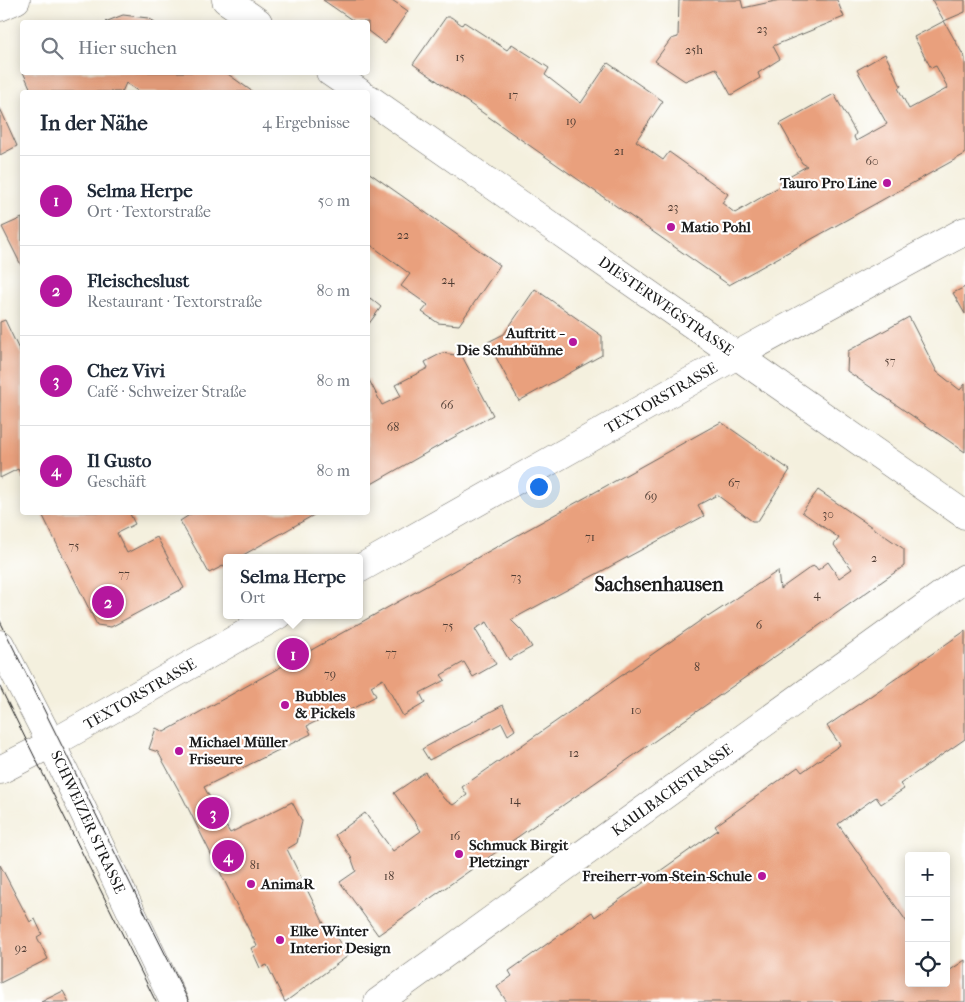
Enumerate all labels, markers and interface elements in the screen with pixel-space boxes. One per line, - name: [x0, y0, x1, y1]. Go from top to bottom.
- search box: [20, 20, 370, 75]
- house number: 23: [756, 22, 768, 36]
- icon: search: [38, 34, 66, 62]
- text: Hier suchen: [78, 37, 177, 59]
- house number: 25h: [685, 43, 703, 57]
- house number: 15: [455, 50, 465, 64]
- house number: 17: [508, 88, 518, 102]
- text: In der Nähe: [40, 111, 148, 135]
- text: 4 Ergebnisse: [262, 113, 350, 132]
- house number: 19: [566, 114, 576, 128]
- house number: 21: [614, 144, 624, 158]
- house number: 60: [865, 154, 879, 168]
- place label: Tauro Pro Line: [779, 174, 878, 192]
- marker: Tauro Pro Line: [881, 177, 893, 189]
- text: Selma Herpe: [87, 180, 193, 202]
- text: 1: [53, 191, 59, 210]
- text: 50 m: [318, 191, 350, 210]
- house number: 23: [667, 200, 679, 214]
- text: Ort · Textorstraße: [87, 202, 211, 221]
- place label: Matio Pohl: [680, 218, 752, 236]
- marker: Matio Pohl: [665, 221, 677, 233]
- house number: 22: [397, 228, 409, 242]
- street label: DIESTERWEGSTRASSE: [595, 252, 737, 360]
- text: Fleischeslust: [87, 270, 189, 292]
- house number: 24: [441, 273, 456, 287]
- text: 2: [52, 281, 60, 300]
- text: 80 m: [316, 281, 350, 300]
- text: Restaurant · Textorstraße: [87, 292, 262, 311]
- place label: Auftritt - Die Schuhbühne: [457, 324, 565, 359]
- marker: Auftritt - Die Schuhbühne: [567, 336, 579, 348]
- house number: 57: [885, 354, 896, 368]
- street label: TEXTORSTRASSE: [602, 359, 720, 437]
- text: Chez Vivi: [87, 360, 165, 382]
- text: 3: [53, 371, 59, 390]
- text: 80 m: [316, 371, 350, 390]
- text: Café · Schweizer Straße: [87, 382, 246, 401]
- house number: 66: [441, 398, 454, 412]
- house number: 68: [387, 420, 399, 434]
- text: Il Gusto: [87, 450, 151, 472]
- text: 4: [51, 461, 61, 480]
- text: 80 m: [316, 461, 350, 480]
- text: Geschäft: [87, 472, 147, 491]
- your location: [526, 474, 552, 500]
- house number: 67: [728, 476, 740, 490]
- house number: 69: [645, 489, 657, 503]
- house number: 30: [822, 507, 834, 521]
- house number: 71: [585, 530, 595, 544]
- house number: 75: [69, 539, 79, 553]
- house number: 2: [871, 551, 877, 565]
- popup: [223, 554, 363, 619]
- text: Selma Herpe: [240, 566, 346, 588]
- house number: 77: [118, 567, 130, 581]
- house number: 73: [511, 570, 521, 584]
- district label: Sachsenhausen: [594, 573, 724, 596]
- pin: 2: [92, 583, 124, 621]
- house number: 4: [813, 587, 821, 601]
- text: Ort: [240, 588, 266, 607]
- house number: 6: [756, 618, 763, 632]
- house number: 75: [443, 619, 453, 633]
- pin: 1: [277, 635, 309, 673]
- house number: 77: [385, 646, 397, 660]
- street label: TEXTORSTRASSE: [81, 655, 199, 733]
- house number: 8: [694, 660, 700, 674]
- house number: 79: [324, 667, 336, 681]
- place label: Bubbles & Pickels: [295, 687, 355, 722]
- marker: Bubbles & Pickels: [279, 699, 291, 711]
- house number: 10: [631, 703, 641, 717]
- place label: Michael Müller Friseure: [188, 733, 288, 768]
- street label: KAULBACHSTRASSE: [608, 740, 736, 840]
- marker: Michael Müller Friseure: [173, 745, 185, 757]
- house number: 12: [569, 746, 579, 760]
- street label: SCHWEIZER STRASSE: [47, 748, 129, 896]
- house number: 14: [509, 793, 522, 807]
- pin: 3: [197, 794, 229, 832]
- house number: 16: [450, 829, 461, 843]
- place label: Schmuck Birgit Pletzingr: [469, 836, 569, 871]
- pin: 4: [212, 837, 244, 875]
- marker: Schmuck Birgit Pletzingr: [453, 848, 465, 860]
- map controls: [905, 852, 950, 987]
- button: +: [905, 852, 950, 897]
- house number: 81: [250, 858, 260, 872]
- place label: Freiherr-vom-Stein-Schule: [581, 867, 753, 885]
- house number: 18: [384, 869, 394, 883]
- marker: Freiherr-vom-Stein-Schule: [756, 870, 768, 882]
- place label: AnimaR: [260, 875, 315, 893]
- marker: AnimaR: [245, 878, 257, 890]
- button: −: [905, 897, 950, 942]
- place label: Elke Winter Interior Design: [290, 922, 391, 957]
- marker: Elke Winter Interior Design: [274, 934, 286, 946]
- house number: 92: [15, 941, 27, 955]
- button: locate: [905, 942, 950, 987]

